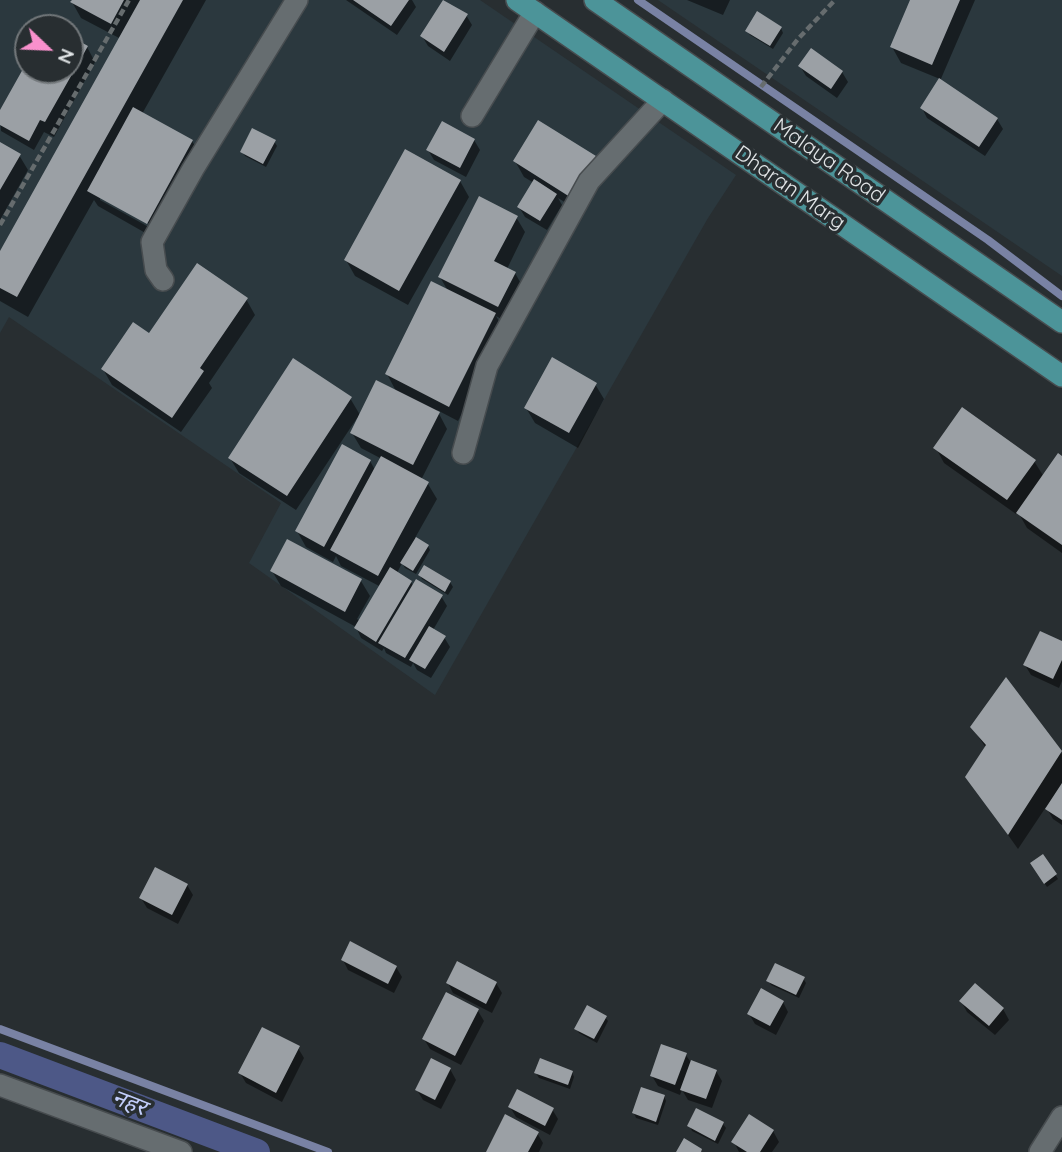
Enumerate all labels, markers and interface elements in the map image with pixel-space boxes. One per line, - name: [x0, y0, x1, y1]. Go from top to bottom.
- north arrow: [14, 14, 84, 84]
- text: N: [53, 45, 80, 68]
- street label: Malaya Road: [768, 113, 890, 209]
- street label: Dharan Marg: [730, 141, 850, 235]
- water label: नहर: [108, 1084, 150, 1122]

